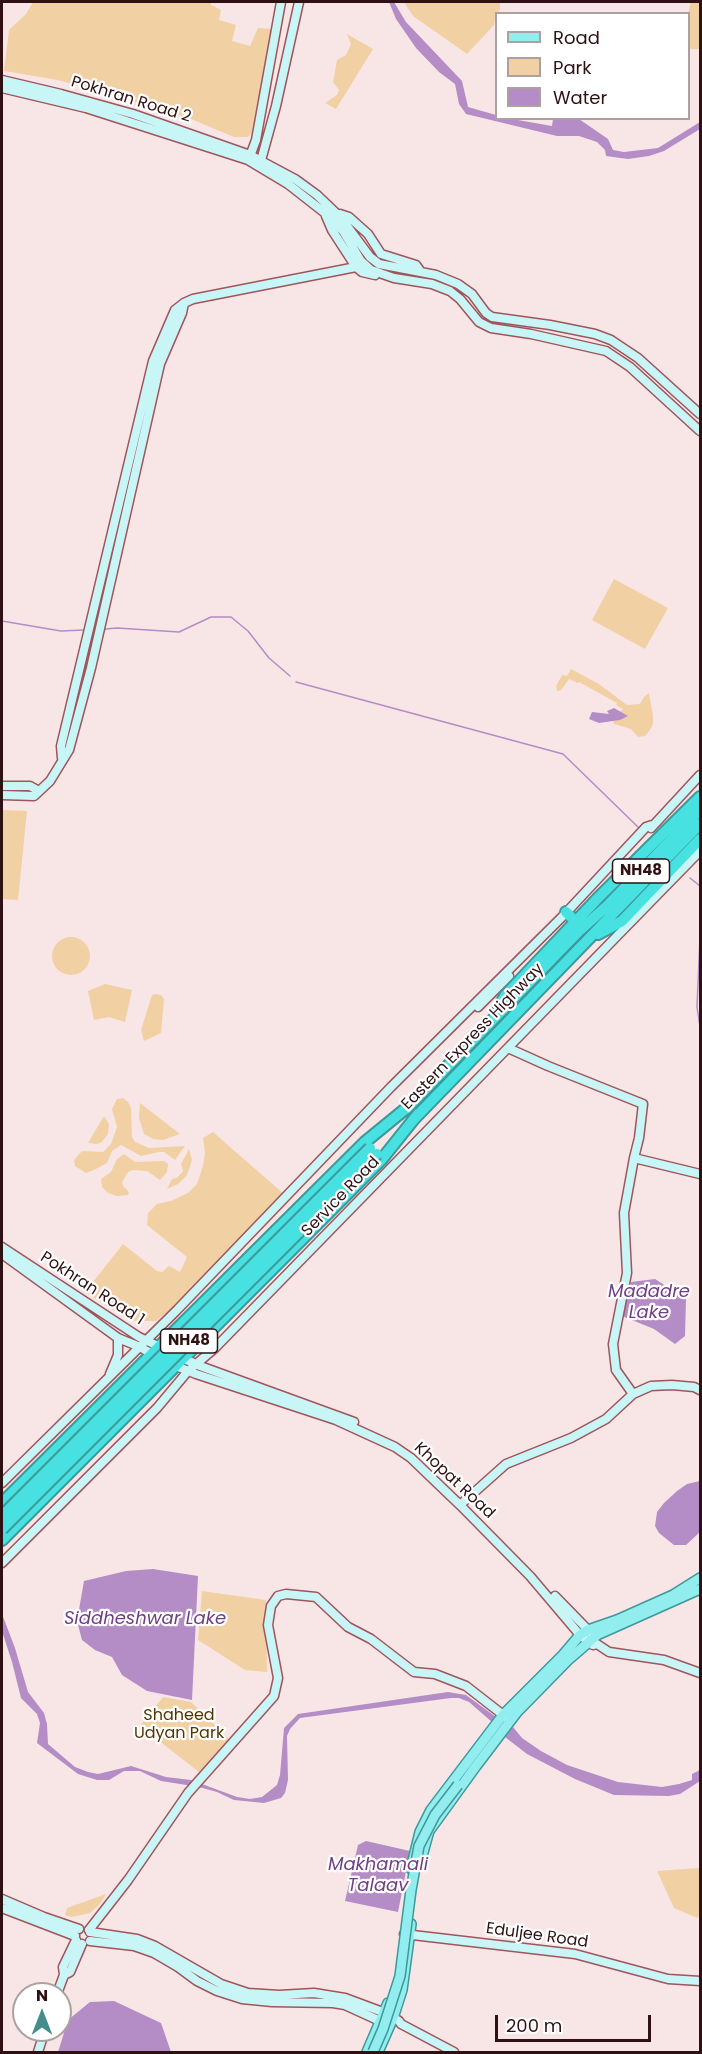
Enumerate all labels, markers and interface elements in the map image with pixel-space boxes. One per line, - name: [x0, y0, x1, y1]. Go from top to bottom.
- legend: [495, 12, 690, 120]
- text: Road: [553, 25, 600, 50]
- text: Park: [553, 55, 592, 80]
- street label: Pokhran Road 2: [69, 73, 193, 127]
- text: Water: [553, 85, 607, 110]
- road number: NH48: [612, 859, 670, 883]
- street label: Eastern Express Highway: [398, 960, 548, 1114]
- street label: Service Road: [298, 1153, 384, 1241]
- street label: Pokhran Road 1: [36, 1248, 148, 1330]
- water label: Madadre Lake: [608, 1281, 690, 1324]
- road number: NH48: [160, 1329, 218, 1353]
- street label: Khopat Road: [410, 1439, 498, 1523]
- water label: Siddheshwar Lake: [64, 1608, 226, 1630]
- park label: Shaheed Udyan Park: [134, 1706, 224, 1744]
- water label: Makhamali Talaav: [328, 1854, 428, 1896]
- street label: Eduljee Road: [485, 1919, 589, 1953]
- north arrow: [12, 1982, 72, 2042]
- text: N: [36, 1984, 48, 2007]
- scale bar: [498, 2003, 654, 2041]
- text: 200 m: [506, 2013, 562, 2038]

